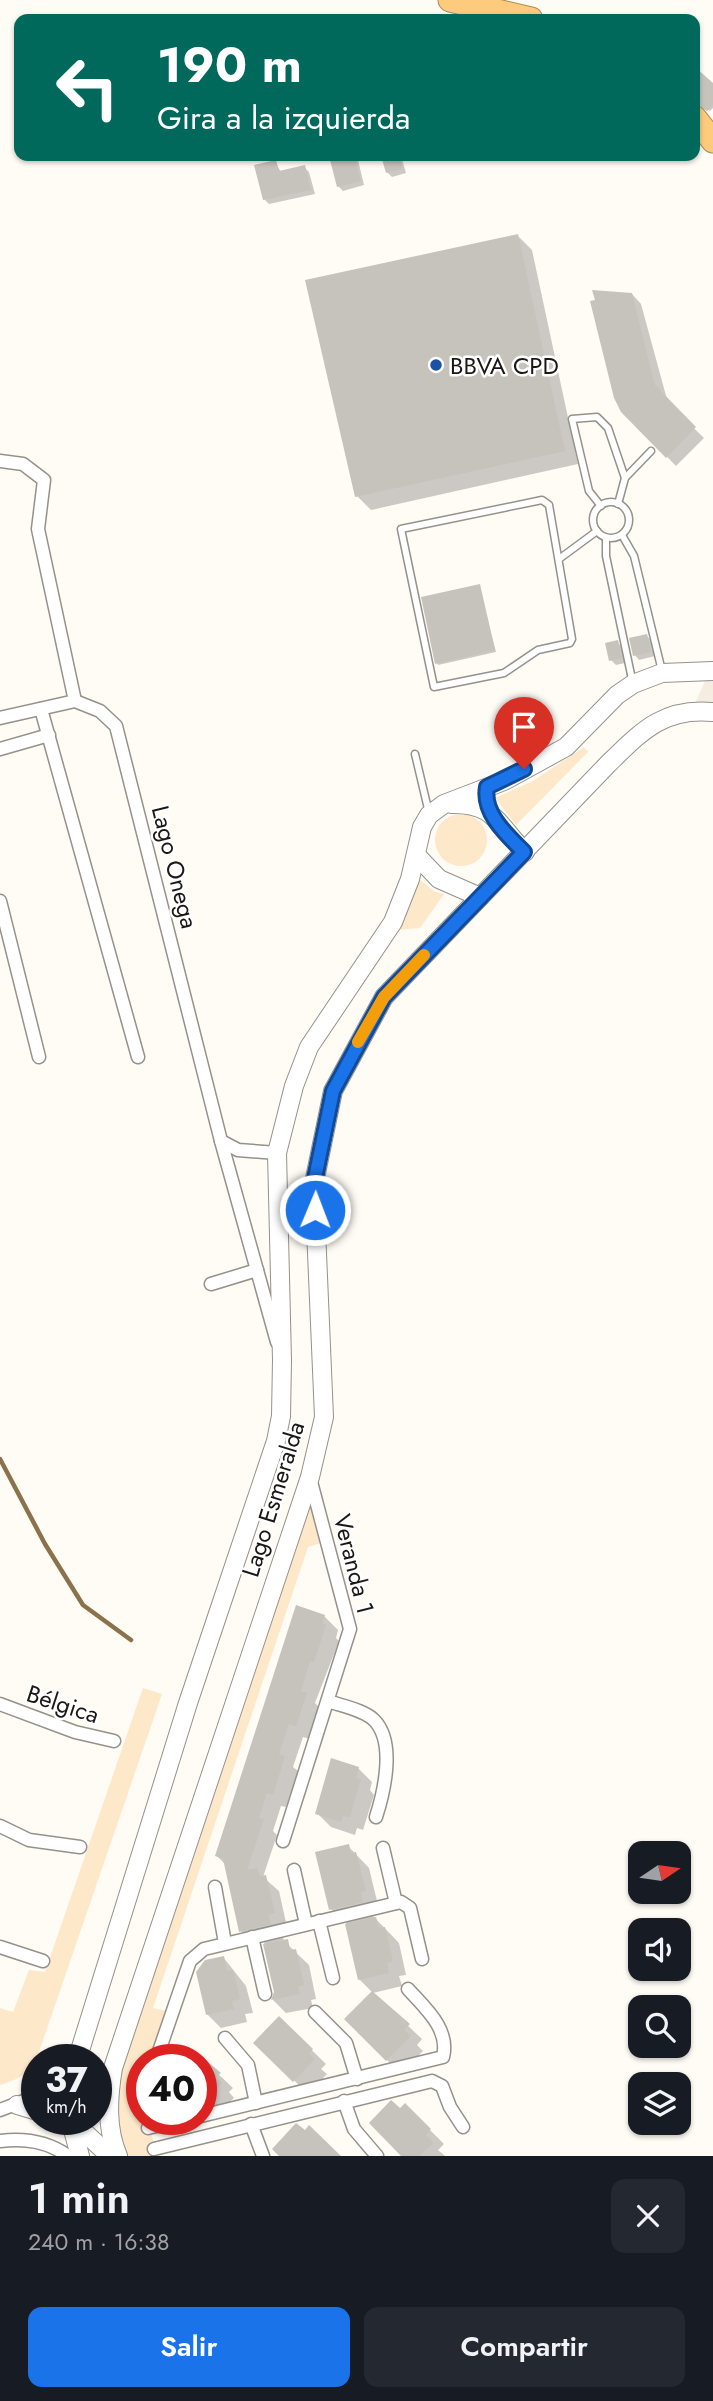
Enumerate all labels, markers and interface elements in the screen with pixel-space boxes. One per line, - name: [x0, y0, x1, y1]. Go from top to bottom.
- text: 190 m: [157, 30, 302, 100]
- icon: left: [42, 42, 133, 133]
- text: Gira a la izquierda: [157, 95, 410, 141]
- place label: BBVA CPD: [450, 348, 559, 383]
- marker: BBVA CPD: [428, 357, 444, 373]
- pin: [494, 697, 554, 769]
- icon: arrive: [505, 708, 543, 746]
- street label: Lago Onega: [143, 802, 207, 932]
- position arrow: [278, 1173, 352, 1247]
- street label: Lago Esmeralda: [233, 1417, 313, 1581]
- street label: Veranda 1: [325, 1510, 383, 1618]
- street label: Bélgica: [22, 1676, 104, 1732]
- north arrow: [628, 1841, 691, 1904]
- map controls: [628, 1841, 691, 2135]
- button: sound: [628, 1918, 691, 1981]
- button: search: [628, 1995, 691, 2058]
- speed limit sign: 40: [126, 2044, 217, 2135]
- text: 37: [45, 2055, 88, 2105]
- button: layers: [628, 2072, 691, 2135]
- text: km/h: [46, 2094, 87, 2120]
- text: 1 min: [28, 2168, 130, 2229]
- button: close: [611, 2179, 685, 2253]
- text: 240 m · 16:38: [28, 2225, 169, 2259]
- button: Salir: [28, 2307, 350, 2387]
- button: Compartir: [364, 2307, 685, 2387]

